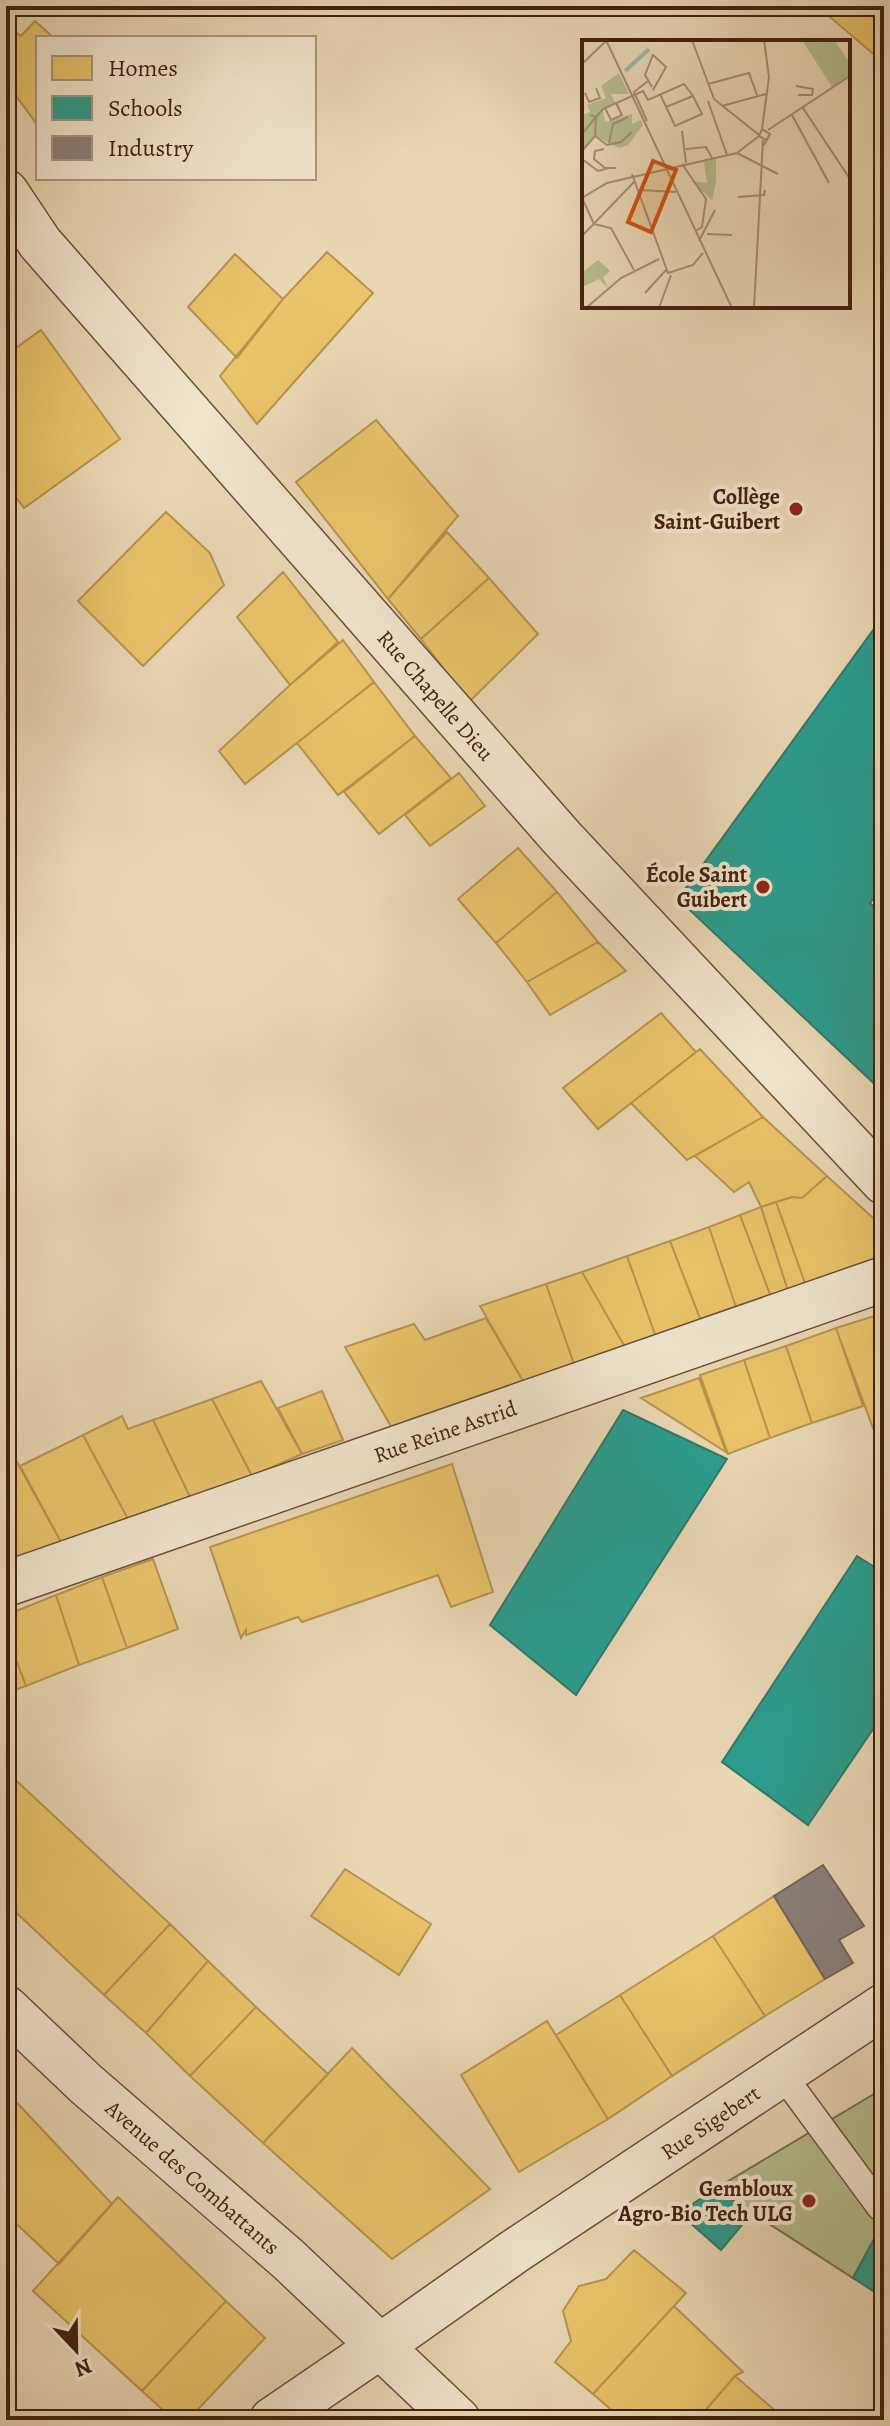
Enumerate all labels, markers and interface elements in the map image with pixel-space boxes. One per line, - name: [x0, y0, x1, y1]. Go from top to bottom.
- legend: [36, 36, 316, 180]
- inset map: [582, 40, 850, 308]
- text: Homes: [108, 52, 178, 84]
- text: Schools: [108, 92, 183, 124]
- text: Industry: [108, 132, 194, 164]
- place label: Collège Saint-Guibert: [654, 482, 781, 537]
- marker: Collège Saint-Guibert: [787, 500, 805, 518]
- street label: Rue Chapelle Dieu: [370, 624, 501, 768]
- place label: École Saint Guibert: [646, 860, 748, 915]
- marker: École Saint Guibert: [754, 878, 772, 896]
- street label: Rue Reine Astrid: [370, 1393, 521, 1470]
- street label: Rue Sigebert: [655, 2078, 766, 2167]
- street label: Avenue des Combattants: [98, 2093, 286, 2262]
- place label: Gembloux Agro-Bio Tech ULG: [617, 2174, 793, 2229]
- marker: Gembloux Agro-Bio Tech ULG: [800, 2192, 818, 2210]
- north arrow: [36, 2310, 116, 2390]
- text: N: [70, 2351, 96, 2385]

